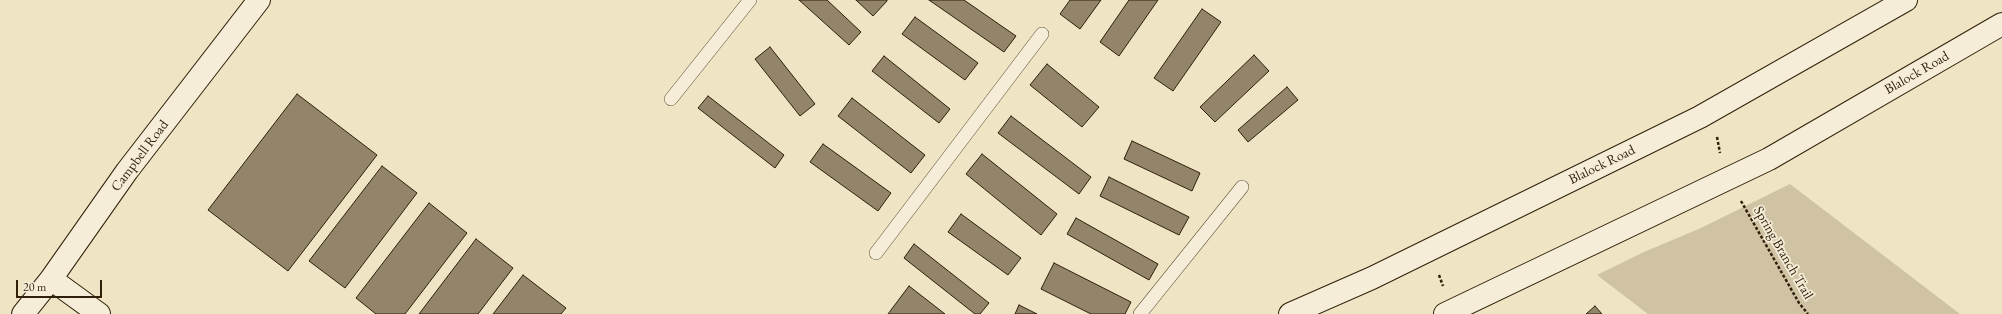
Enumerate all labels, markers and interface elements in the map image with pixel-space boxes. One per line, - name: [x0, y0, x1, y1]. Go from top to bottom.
- street label: Blalock Road: [1882, 48, 1952, 98]
- street label: Campbell Road: [108, 117, 172, 195]
- street label: Blalock Road: [1566, 142, 1638, 188]
- street label: Spring Branch Trail: [1750, 203, 1816, 303]
- scale bar: [18, 272, 104, 298]
- text: 20 m: [23, 279, 46, 295]

